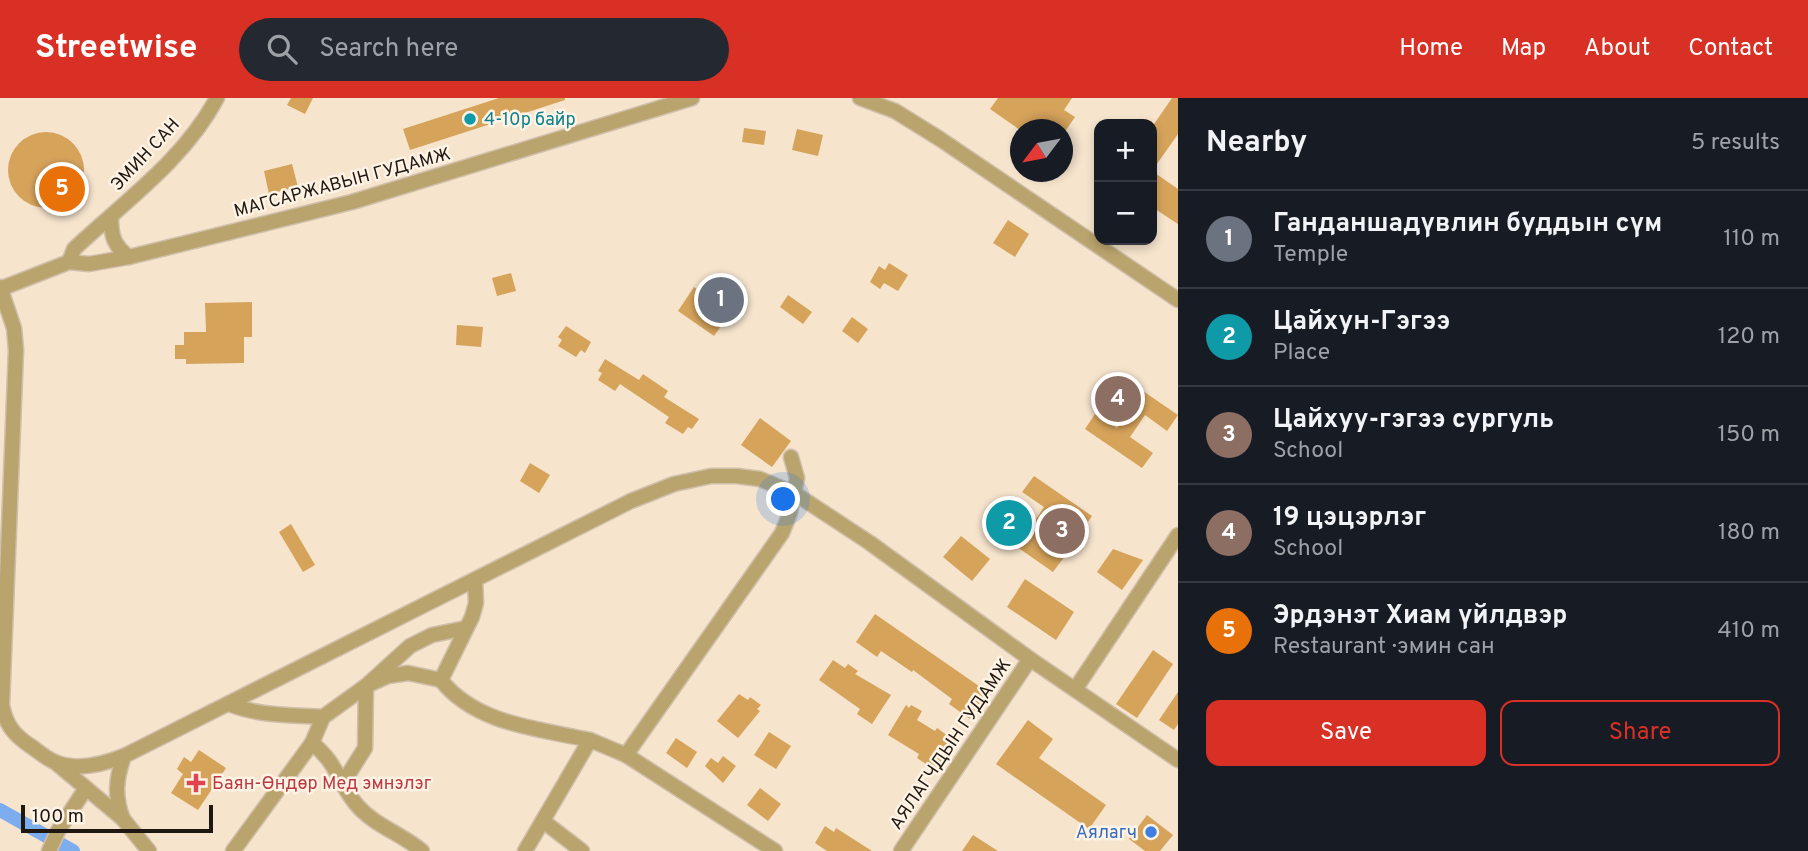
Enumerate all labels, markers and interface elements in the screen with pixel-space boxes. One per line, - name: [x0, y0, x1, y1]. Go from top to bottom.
- search box: [239, 18, 729, 81]
- text: Streetwise: [35, 28, 197, 70]
- icon: search: [263, 30, 301, 68]
- text: Search here: [319, 33, 458, 66]
- text: Home: [1399, 34, 1463, 64]
- text: Map: [1501, 34, 1546, 64]
- text: About: [1584, 34, 1650, 64]
- text: Contact: [1688, 34, 1773, 64]
- place label: 4-10р байр: [484, 109, 576, 132]
- marker: 4-10р байр: [462, 111, 478, 127]
- street label: ЭМИН САН: [107, 114, 186, 196]
- north arrow: [1010, 119, 1073, 182]
- map controls: [1094, 119, 1157, 245]
- button: +: [1094, 119, 1157, 182]
- text: Nearby: [1206, 125, 1307, 162]
- text: 5 results: [1691, 129, 1780, 158]
- street label: МАГСАРЖАВЫН ГУДАМЖ: [231, 143, 453, 223]
- pin: 5: [39, 163, 85, 215]
- button: −: [1094, 182, 1157, 245]
- text: Ганданшадүвлин буддын сүм: [1273, 208, 1662, 241]
- text: 1: [1224, 225, 1234, 254]
- text: 110 m: [1723, 225, 1780, 254]
- text: Temple: [1273, 241, 1348, 270]
- pin: 1: [698, 274, 744, 326]
- text: Цайхун-Гэгээ: [1273, 306, 1450, 339]
- text: 2: [1222, 323, 1236, 352]
- text: 120 m: [1718, 323, 1780, 352]
- text: Place: [1273, 339, 1330, 368]
- pin: 4: [1095, 373, 1141, 425]
- text: Цайхуу-гэгээ сургуль: [1273, 404, 1554, 437]
- text: 3: [1222, 421, 1236, 450]
- text: 150 m: [1718, 421, 1780, 450]
- text: School: [1273, 437, 1343, 466]
- your location: [766, 482, 800, 516]
- pin: 2: [986, 497, 1032, 549]
- text: 19 цэцэрлэг: [1273, 502, 1426, 535]
- pin: 3: [1039, 505, 1085, 557]
- text: 4: [1222, 519, 1236, 548]
- text: 180 m: [1718, 519, 1780, 548]
- text: School: [1273, 535, 1343, 564]
- text: Эрдэнэт Хиам үйлдвэр: [1273, 600, 1567, 633]
- text: 5: [1222, 617, 1236, 646]
- text: 410 m: [1717, 617, 1780, 646]
- text: Restaurant · эмин сан: [1273, 633, 1495, 662]
- street label: АЯЛАГЧДЫН ГУДАМЖ: [885, 655, 1017, 835]
- button: Save: [1206, 700, 1486, 766]
- button: Share: [1500, 700, 1780, 766]
- marker: Баян-Өндөр Мед эмнэлэг: [186, 773, 206, 793]
- place label: Баян-Өндөр Мед эмнэлэг: [212, 773, 432, 796]
- scale bar: [21, 802, 214, 834]
- text: 100 m: [32, 805, 84, 829]
- place label: Аялагч: [1076, 822, 1137, 845]
- marker: Аялагч: [1143, 824, 1159, 840]

